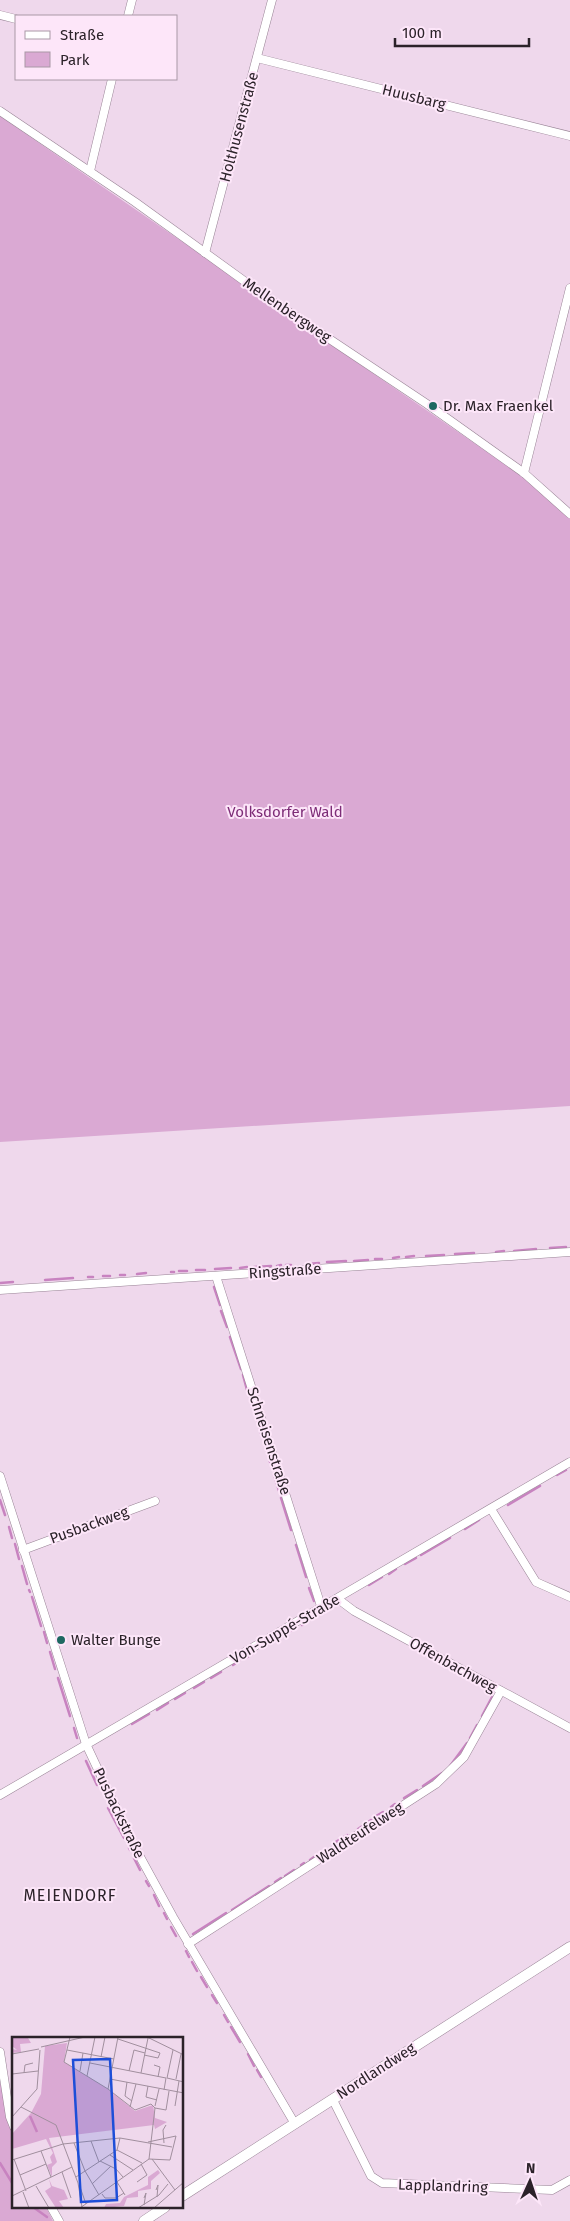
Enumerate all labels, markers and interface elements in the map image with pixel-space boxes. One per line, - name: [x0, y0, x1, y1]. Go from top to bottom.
- legend: [15, 15, 178, 80]
- scale bar: [395, 15, 529, 47]
- text: 100 m: [402, 24, 442, 42]
- text: Straße: [60, 26, 104, 44]
- text: Park: [60, 51, 90, 69]
- street label: Holthusenstraße: [216, 70, 262, 184]
- street label: Huusbarg: [380, 80, 448, 114]
- street label: Mellenbergweg: [239, 274, 335, 346]
- place label: Dr. Max Fraenkel: [443, 397, 554, 415]
- marker: Dr. Max Fraenkel: [427, 400, 439, 412]
- park label: Volksdorfer Wald: [227, 803, 343, 821]
- street label: Ringstraße: [248, 1259, 322, 1283]
- street label: Schneisenstraße: [243, 1385, 295, 1497]
- street label: Pusbackweg: [47, 1502, 131, 1548]
- street label: Von-Suppé-Straße: [227, 1590, 343, 1668]
- place label: Walter Bunge: [71, 1631, 161, 1649]
- marker: Walter Bunge: [55, 1634, 67, 1646]
- street label: Offenbachweg: [406, 1634, 500, 1696]
- street label: Pusbackstraße: [89, 1765, 149, 1861]
- street label: Waldteufelweg: [313, 1798, 407, 1868]
- district label: MEIENDORF: [23, 1886, 117, 1905]
- inset map: [12, 2037, 184, 2208]
- street label: Nordlandweg: [333, 2039, 419, 2103]
- north arrow: [505, 2156, 555, 2206]
- text: N: [526, 2160, 536, 2177]
- street label: Lapplandring: [398, 2175, 489, 2197]

